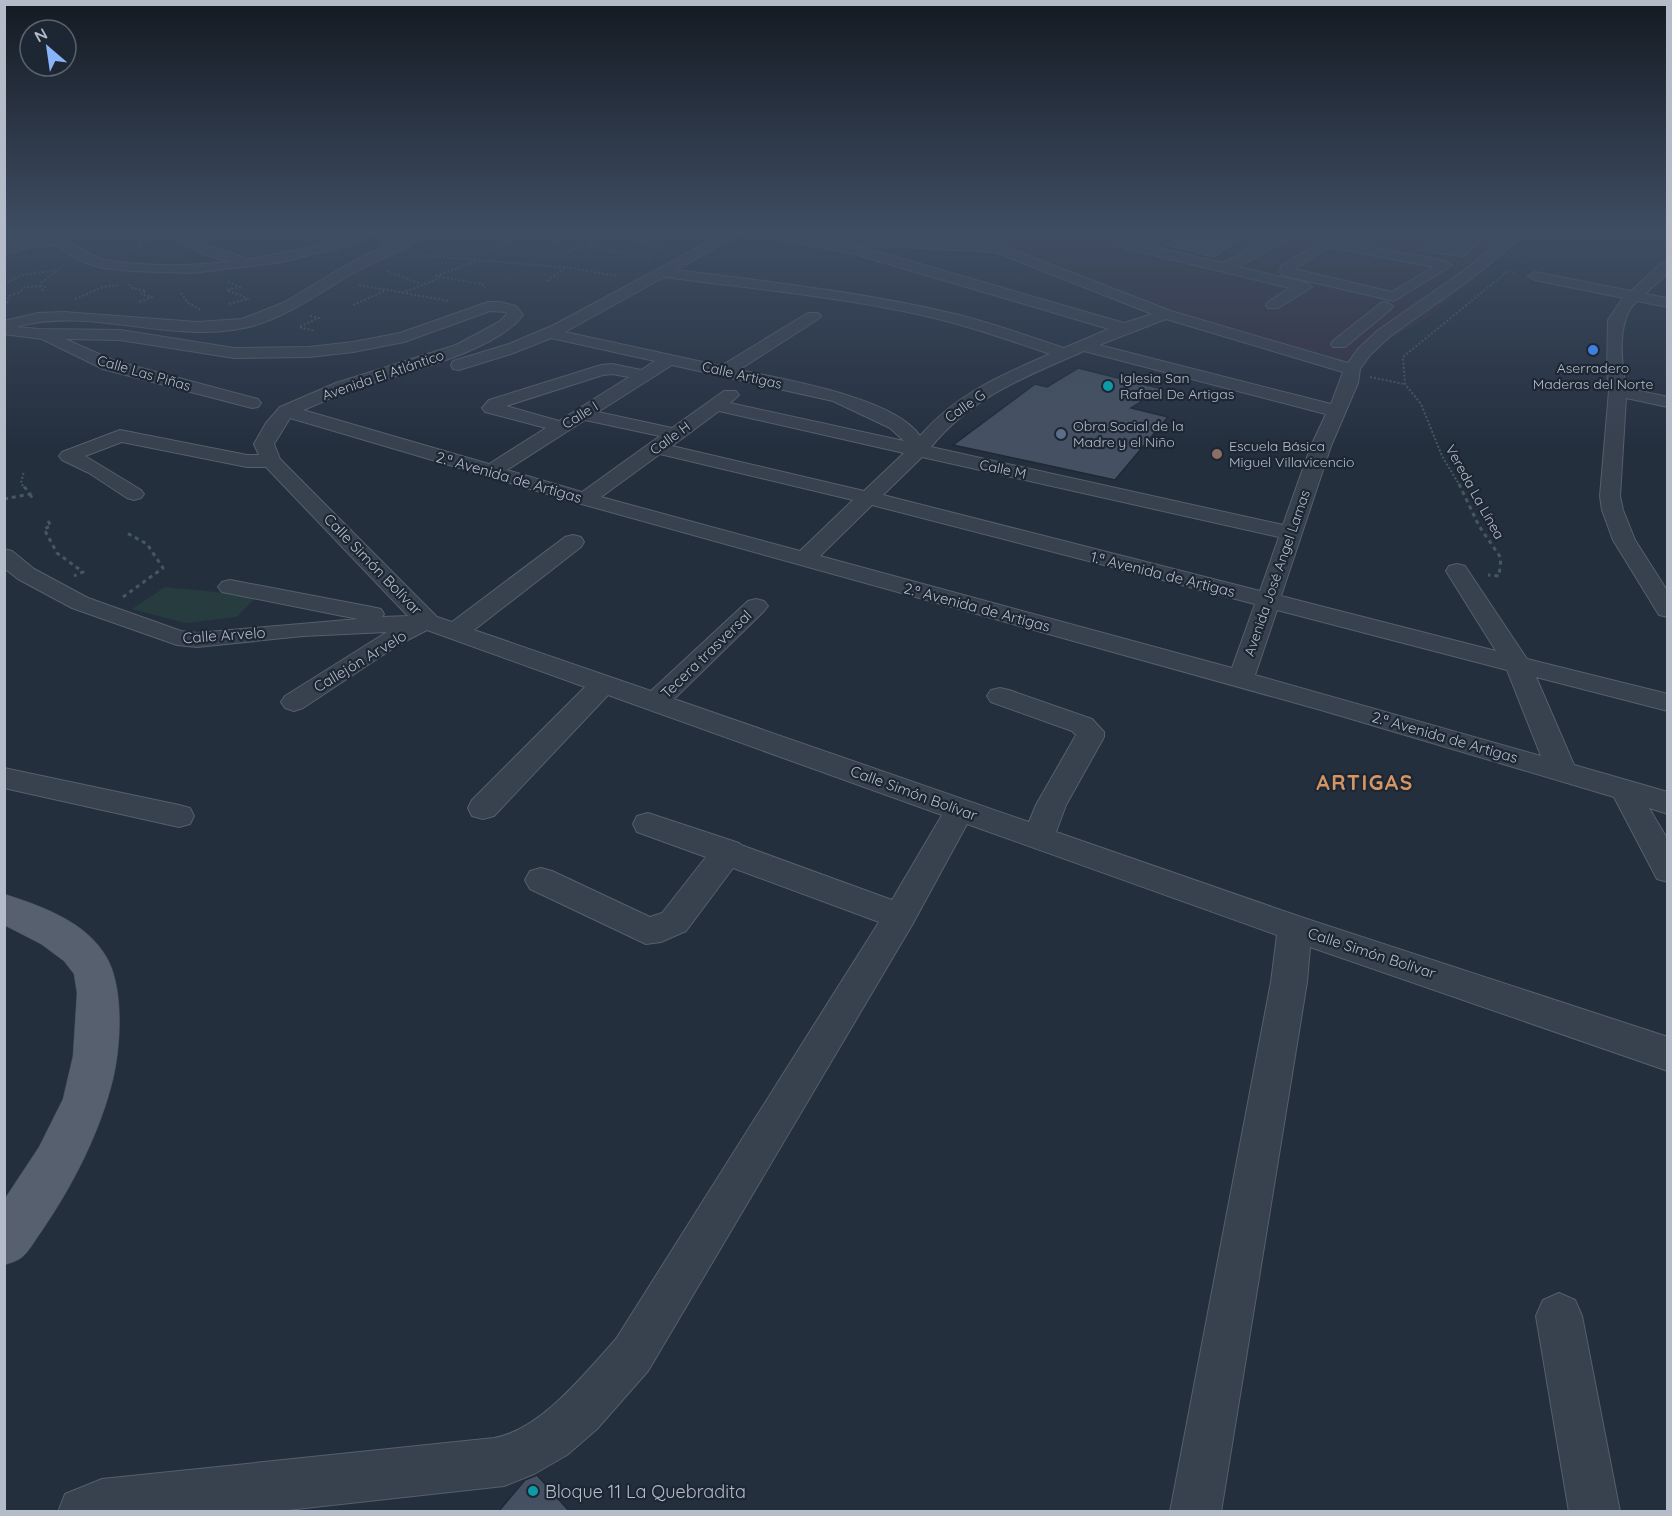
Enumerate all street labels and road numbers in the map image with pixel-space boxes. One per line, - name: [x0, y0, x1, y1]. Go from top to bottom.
- street label: Avenida El Atlántico: [320, 346, 446, 404]
- street label: Calle Las Piñas: [95, 351, 193, 395]
- street label: Calle Artigas: [700, 357, 784, 393]
- street label: Calle G: [941, 386, 989, 426]
- street label: Calle I: [559, 397, 601, 433]
- street label: Calle H: [646, 417, 694, 459]
- street label: Vereda La Línea: [1442, 442, 1508, 542]
- street label: 2.ª Avenida de Artigas: [434, 447, 584, 507]
- street label: Calle M: [978, 455, 1028, 483]
- street label: Avenida José Angel Lamas: [1240, 487, 1314, 659]
- street label: Calle Simón Bolívar: [320, 509, 426, 619]
- street label: 1.ª Avenida de Artigas: [1089, 547, 1237, 601]
- street label: 2.ª Avenida de Artigas: [902, 578, 1052, 636]
- street label: Tecera trasversal: [656, 606, 756, 702]
- street label: Calle Arvelo: [182, 623, 266, 647]
- street label: Callejón Arvelo: [310, 626, 410, 696]
- street label: 2.ª Avenida de Artigas: [1370, 707, 1520, 767]
- street label: Calle Simón Bolívar: [848, 761, 980, 825]
- street label: Calle Simón Bolívar: [1306, 923, 1439, 983]

